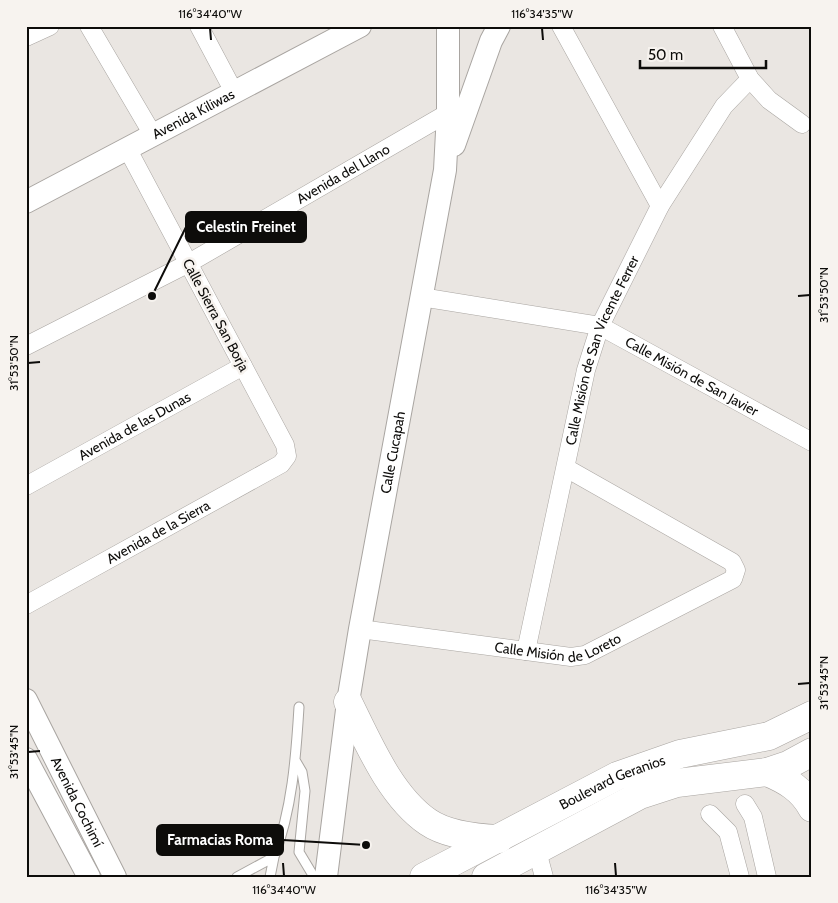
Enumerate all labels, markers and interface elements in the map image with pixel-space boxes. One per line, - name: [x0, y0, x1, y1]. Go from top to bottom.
- text: 116°34'40"W: [178, 6, 242, 21]
- text: 116°34'35"W: [511, 6, 573, 21]
- scale bar: [640, 38, 767, 70]
- text: 50 m: [648, 46, 683, 64]
- street label: Avenida Kiliwas: [149, 85, 238, 143]
- street label: Avenida del Llano: [293, 140, 393, 208]
- callout: Celestin Freinet: [186, 212, 306, 242]
- text: Celestin Freinet: [196, 218, 296, 236]
- street label: Calle Misión de San Vicente Ferrer: [561, 252, 643, 447]
- street label: Calle Sierra San Borja: [179, 256, 253, 375]
- text: 31°53'50"N: [816, 267, 831, 323]
- street label: Calle Misión de San Javier: [622, 333, 762, 420]
- text: 31°53'50"N: [6, 335, 21, 391]
- street label: Avenida de las Dunas: [75, 388, 194, 464]
- street label: Calle Cucapah: [376, 410, 409, 495]
- street label: Avenida de la Sierra: [103, 496, 213, 568]
- street label: Calle Misión de Loreto: [493, 629, 624, 666]
- text: 31°53'45"N: [816, 656, 831, 710]
- text: 31°53'45"N: [6, 725, 21, 779]
- street label: Boulevard Geranios: [556, 751, 668, 814]
- street label: Avenida Cochimí: [47, 754, 107, 850]
- callout: Farmacias Roma: [157, 825, 283, 855]
- text: Farmacias Roma: [167, 831, 274, 849]
- text: 116°34'40"W: [252, 882, 316, 897]
- text: 116°34'35"W: [585, 882, 647, 897]

